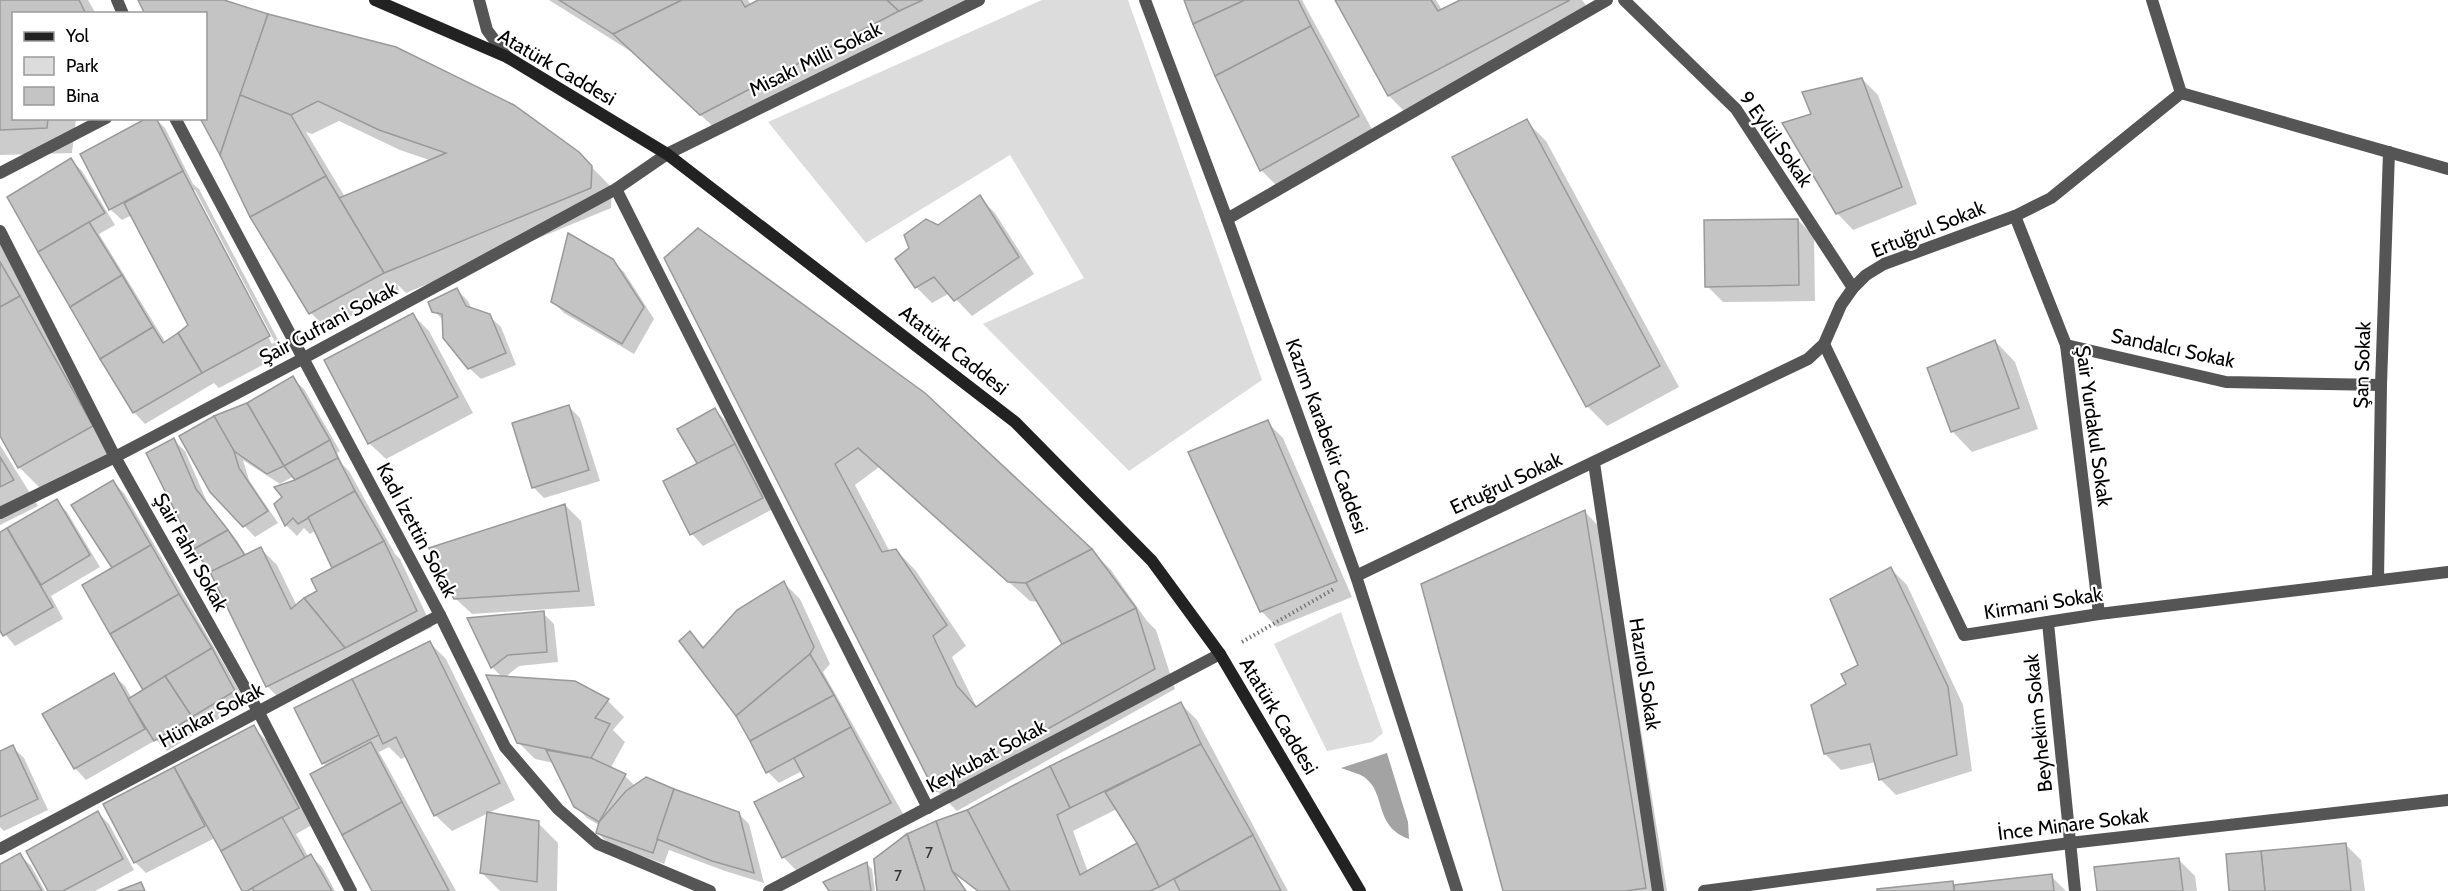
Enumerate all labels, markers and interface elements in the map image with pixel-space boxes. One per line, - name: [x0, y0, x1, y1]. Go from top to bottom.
- legend: [12, 12, 207, 120]
- street label: Misakı Milli Sokak: [745, 17, 885, 101]
- street label: Atatürk Caddesi: [494, 24, 620, 110]
- text: Yol: [65, 25, 90, 47]
- text: Park: [66, 55, 99, 77]
- text: Bina: [66, 85, 100, 107]
- street label: 9 Eylül Sokak: [1734, 87, 1818, 191]
- street label: Ertuğrul Sokak: [1868, 195, 1988, 263]
- street label: Şair Gufrani Sokak: [255, 277, 401, 369]
- street label: Atatürk Caddesi: [895, 300, 1013, 400]
- street label: Şan Sokak: [2348, 321, 2376, 409]
- street label: Sandalcı Sokak: [2109, 323, 2237, 373]
- street label: Kazım Karabekir Caddesi: [1281, 335, 1373, 537]
- street label: Şair Yurdakul Sokak: [2071, 344, 2117, 508]
- street label: Ertuğrul Sokak: [1446, 447, 1566, 519]
- street label: Kadı İzettin Sokak: [371, 459, 463, 601]
- street label: Şair Fahri Sokak: [149, 489, 233, 615]
- street label: Kirmani Sokak: [1982, 582, 2104, 624]
- street label: Hazırol Sokak: [1624, 616, 1666, 732]
- street label: Atatürk Caddesi: [1235, 653, 1323, 779]
- street label: Beyhekim Sokak: [2019, 653, 2057, 793]
- street label: Hünkar Sokak: [155, 677, 267, 753]
- street label: Keykubat Sokak: [922, 714, 1050, 798]
- street label: İnce Minare Sokak: [1996, 803, 2150, 845]
- house number: 7: [925, 843, 933, 862]
- house number: 7: [894, 866, 902, 885]

